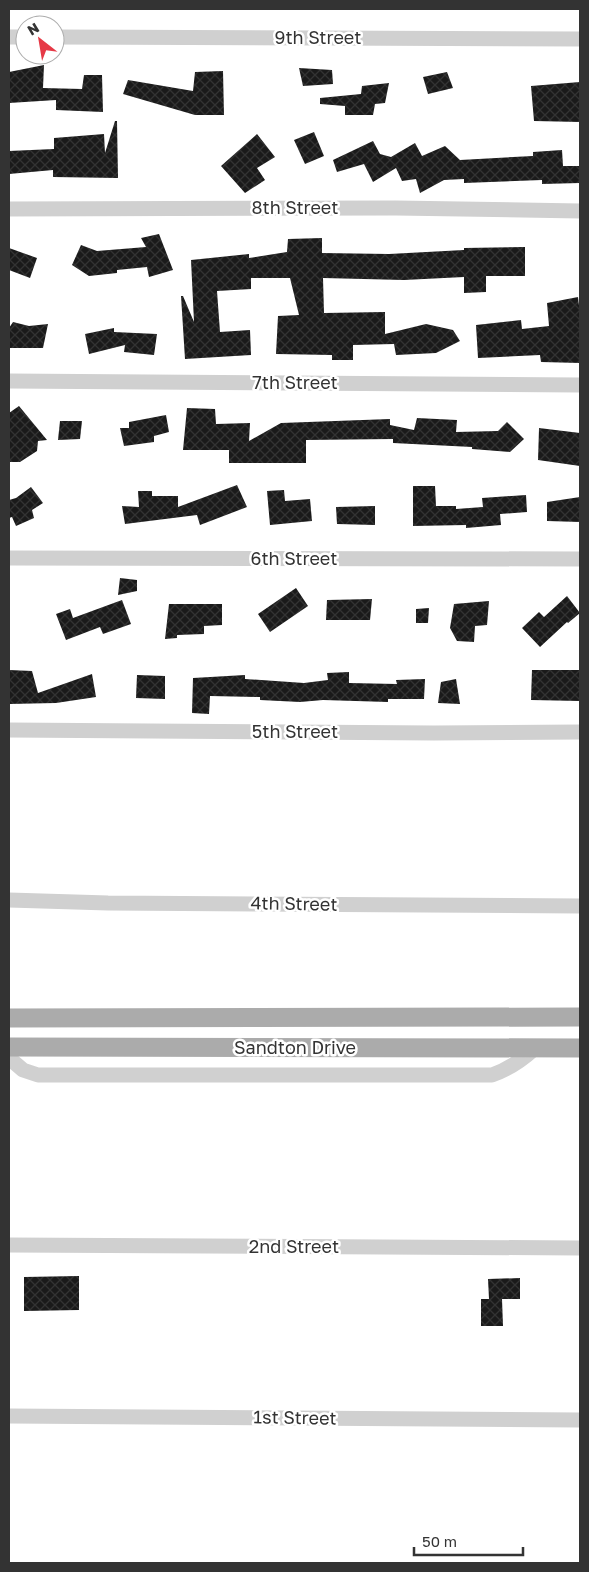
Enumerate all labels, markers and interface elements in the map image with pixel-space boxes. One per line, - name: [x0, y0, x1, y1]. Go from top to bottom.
- north arrow: [15, 15, 65, 65]
- text: N: [24, 18, 42, 38]
- street label: 9th Street: [275, 26, 361, 48]
- street label: 8th Street: [251, 196, 339, 218]
- street label: 7th Street: [252, 371, 338, 393]
- street label: 6th Street: [251, 547, 337, 569]
- street label: 5th Street: [252, 720, 338, 742]
- street label: 4th Street: [250, 891, 338, 915]
- street label: Sandton Drive: [234, 1036, 356, 1058]
- street label: 2nd Street: [249, 1235, 339, 1257]
- street label: 1st Street: [253, 1405, 337, 1429]
- scale bar: [414, 1524, 523, 1556]
- text: 50 m: [422, 1532, 457, 1550]

